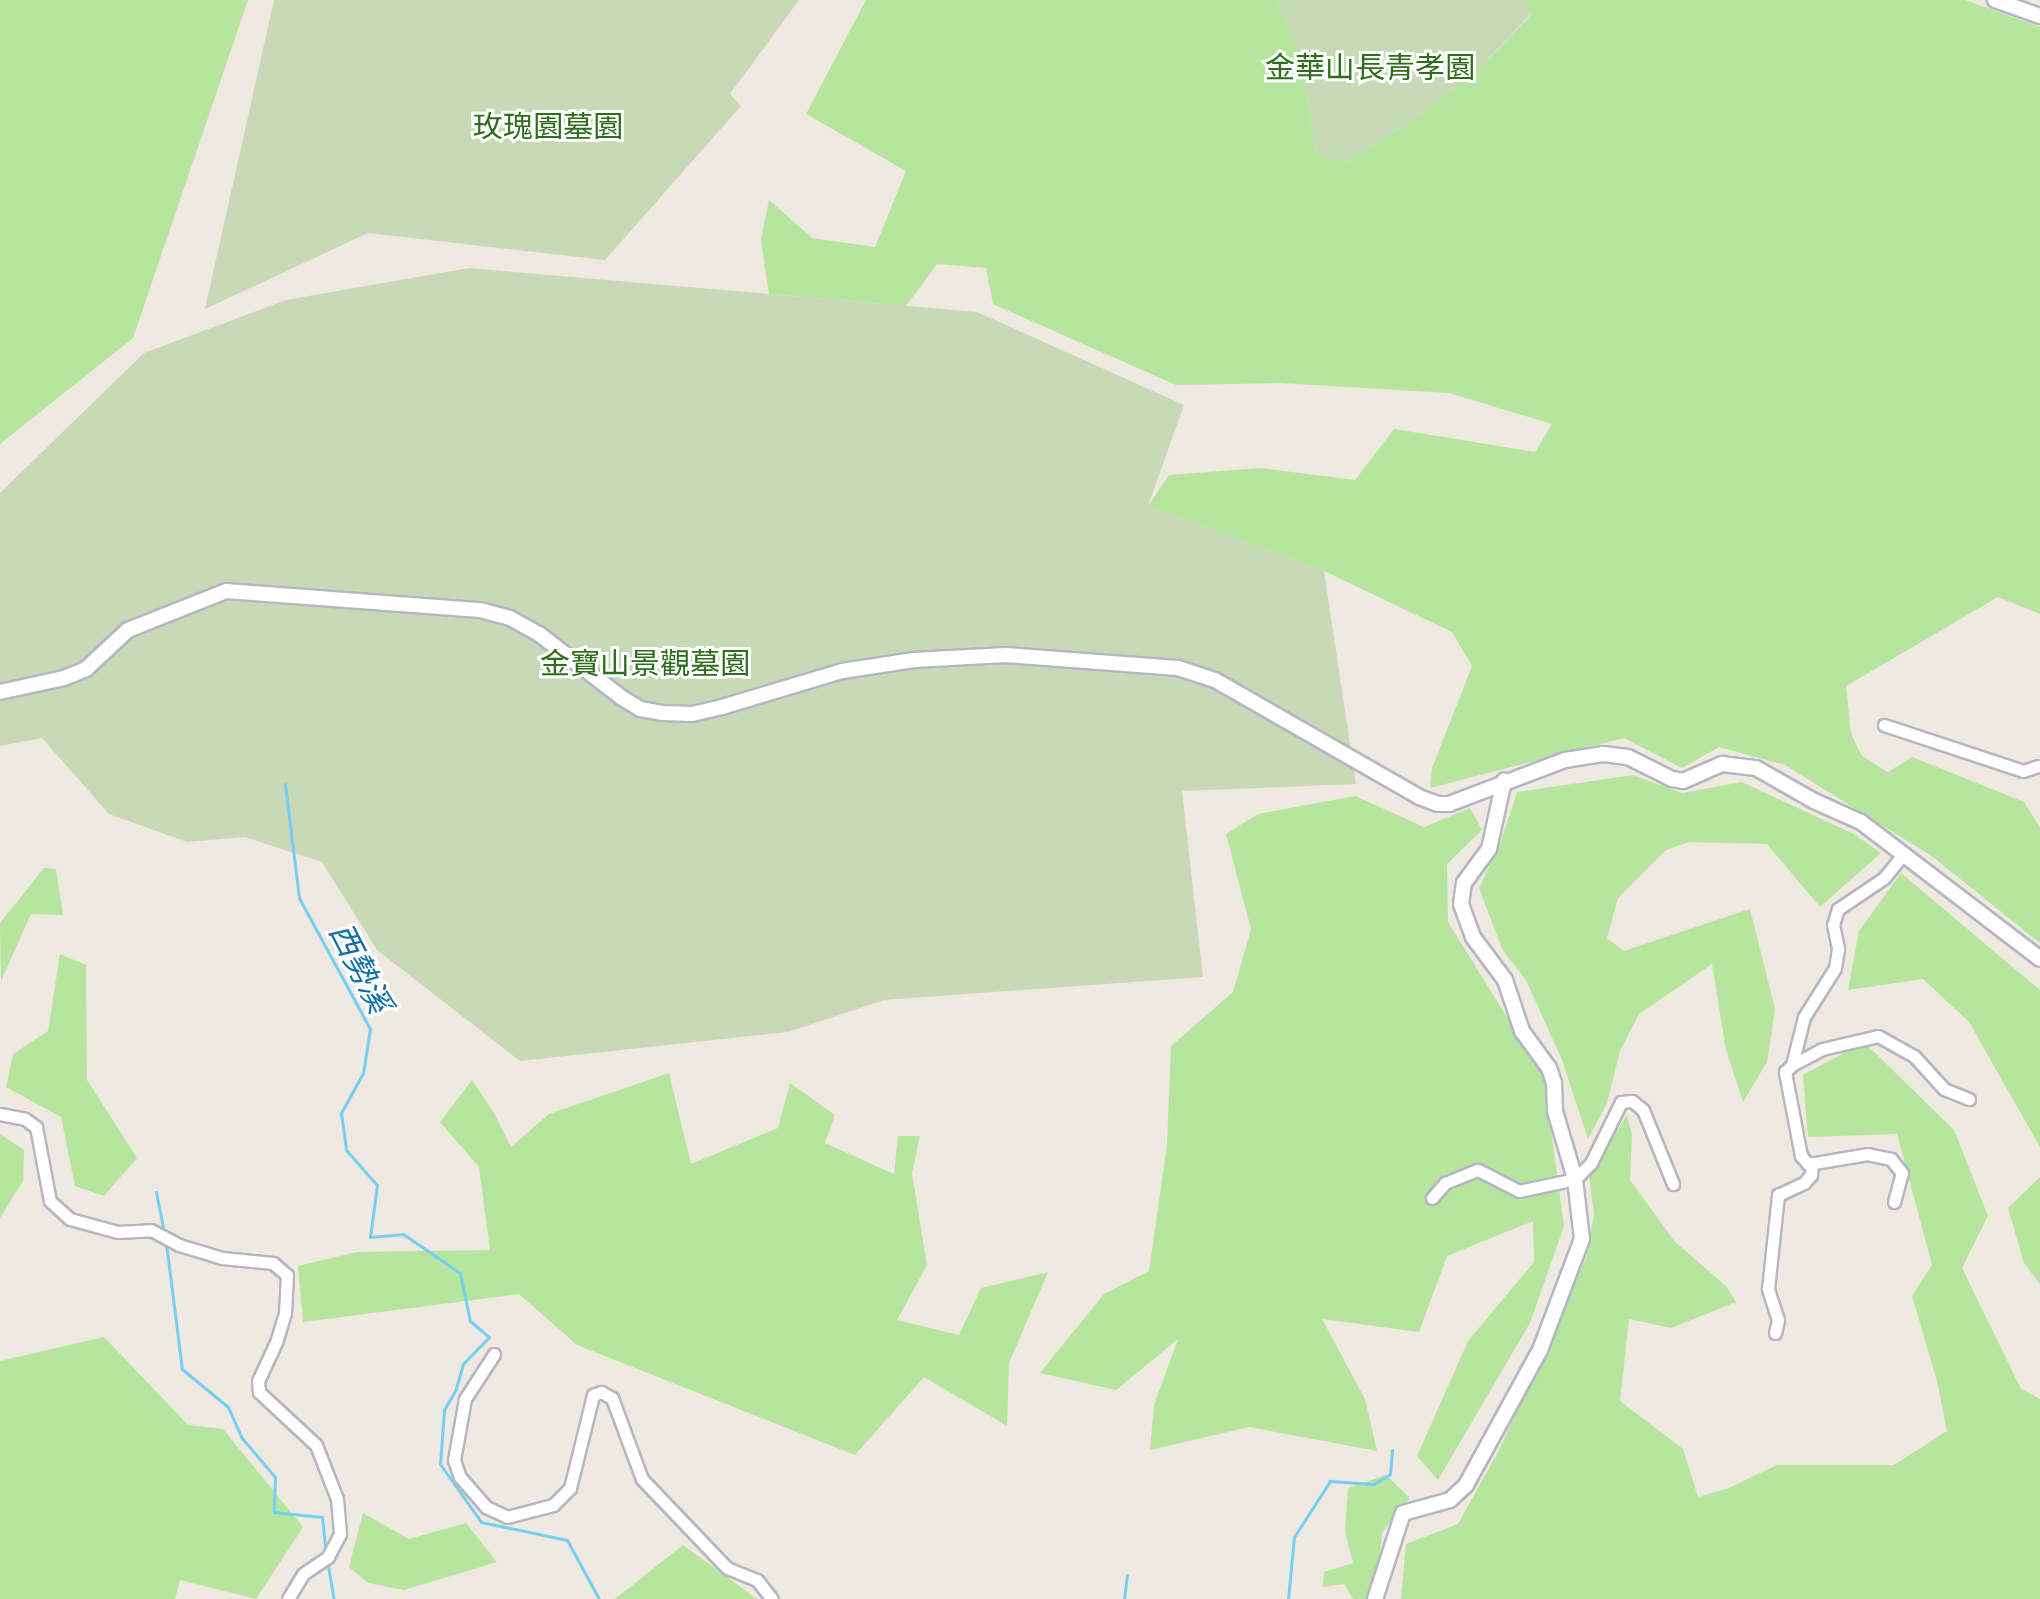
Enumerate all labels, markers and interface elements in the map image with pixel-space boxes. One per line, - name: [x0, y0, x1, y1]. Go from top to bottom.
- park label: 金華山長青孝園: [1265, 50, 1475, 86]
- park label: 玫瑰園墓園: [473, 109, 623, 145]
- park label: 金寶山景觀墓園: [540, 646, 750, 682]
- water label: 西勢溪: [321, 917, 399, 1019]

